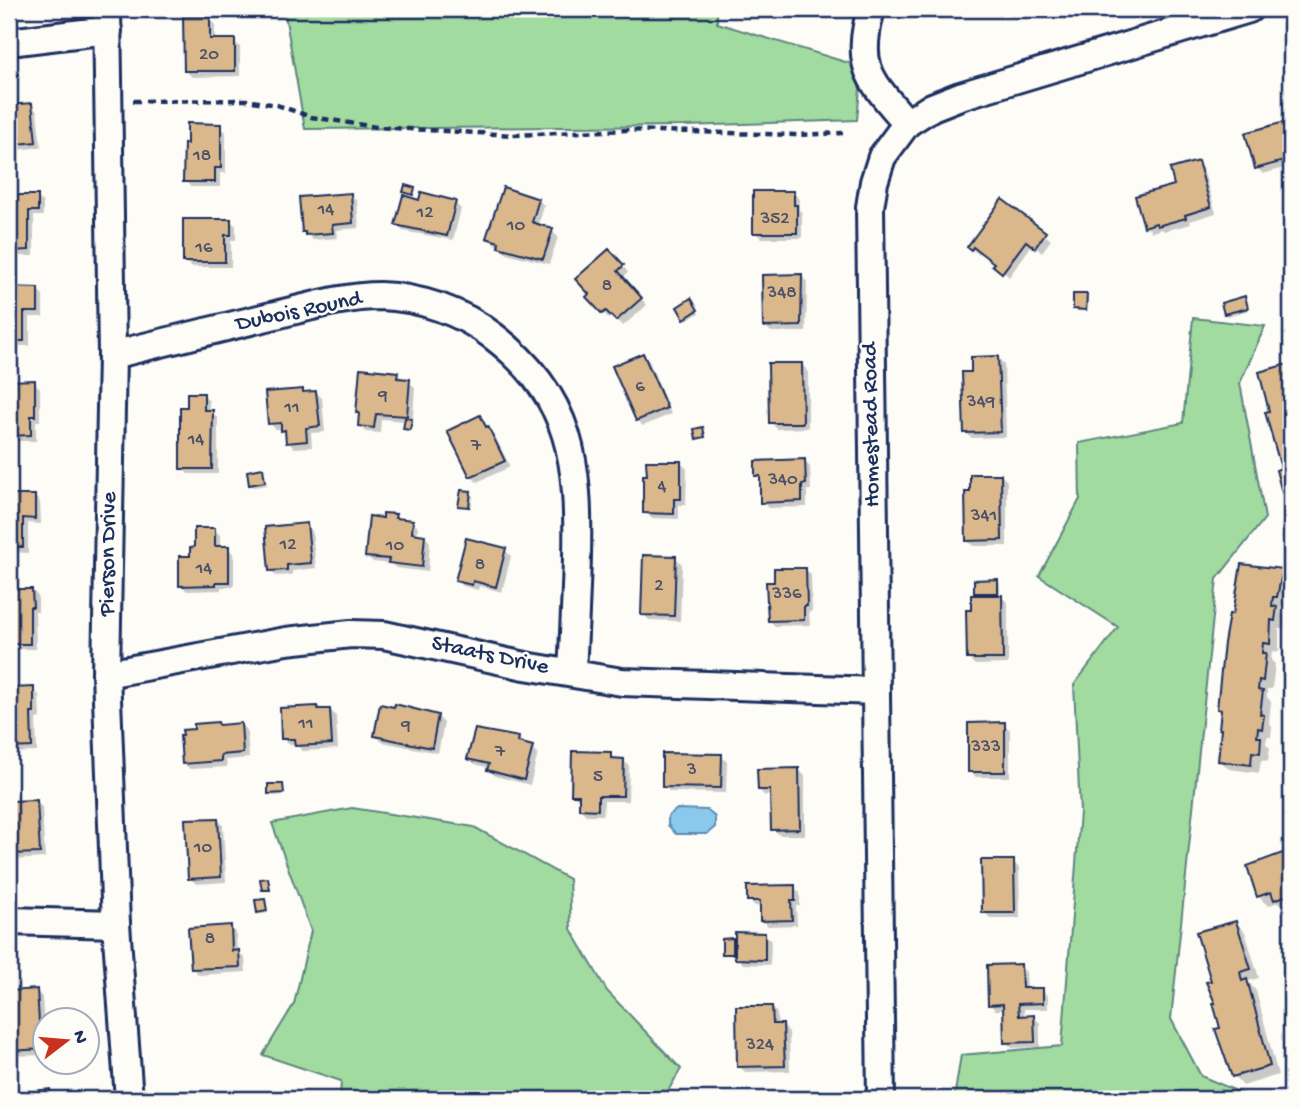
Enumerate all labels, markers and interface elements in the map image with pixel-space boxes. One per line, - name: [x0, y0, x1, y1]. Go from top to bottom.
- house number: 20: [199, 44, 219, 67]
- house number: 18: [192, 145, 211, 168]
- house number: 14: [317, 199, 334, 222]
- house number: 12: [416, 202, 434, 225]
- house number: 352: [759, 208, 790, 231]
- house number: 10: [506, 215, 525, 238]
- house number: 16: [194, 237, 213, 260]
- house number: 8: [602, 275, 612, 298]
- house number: 348: [766, 282, 797, 305]
- street label: Dubois Round: [232, 285, 366, 339]
- street label: Homestead Road: [857, 341, 887, 508]
- house number: 6: [635, 376, 645, 399]
- house number: 9: [377, 385, 388, 408]
- house number: 349: [966, 391, 996, 414]
- house number: 11: [283, 397, 300, 420]
- house number: 14: [187, 429, 204, 452]
- house number: 7: [470, 435, 482, 458]
- house number: 340: [767, 469, 798, 492]
- house number: 4: [658, 476, 667, 499]
- street label: Pierson Drive: [94, 490, 124, 618]
- house number: 341: [970, 505, 997, 528]
- house number: 12: [279, 534, 297, 557]
- house number: 10: [385, 535, 404, 558]
- house number: 8: [475, 554, 485, 577]
- house number: 14: [195, 558, 212, 581]
- house number: 2: [654, 575, 664, 598]
- house number: 336: [771, 583, 802, 606]
- street label: Staats Drive: [429, 630, 552, 682]
- house number: 11: [297, 713, 314, 736]
- house number: 9: [400, 715, 411, 738]
- house number: 333: [970, 736, 1001, 759]
- house number: 7: [494, 741, 506, 764]
- house number: 3: [686, 759, 697, 782]
- house number: 5: [593, 766, 603, 789]
- house number: 10: [193, 837, 212, 860]
- house number: 8: [205, 928, 215, 951]
- north arrow: [32, 1006, 102, 1076]
- text: N: [66, 1028, 92, 1046]
- house number: 324: [745, 1034, 774, 1057]

